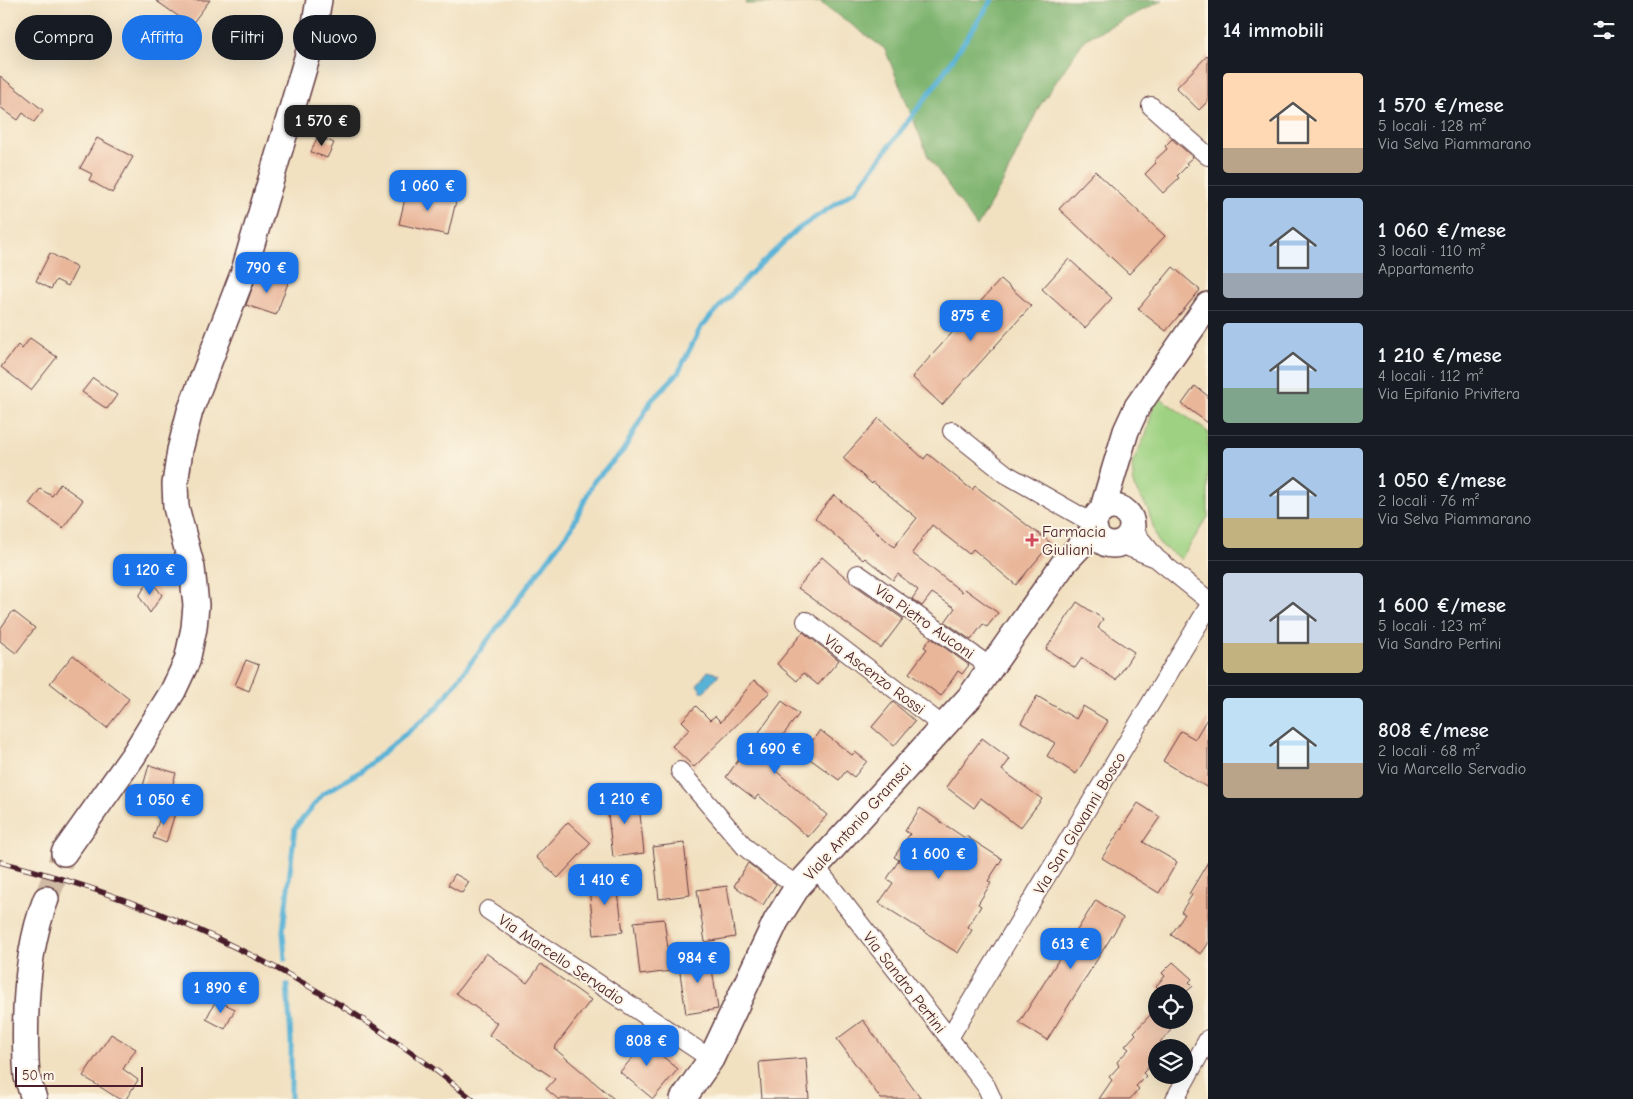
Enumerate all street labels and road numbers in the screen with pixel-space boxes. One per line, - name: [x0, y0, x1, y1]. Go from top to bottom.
- street label: Via Pietro Auconi: [871, 581, 978, 663]
- street label: Via Ascenzo Rossi: [821, 631, 928, 718]
- street label: Via San Giovanni Bosco: [1030, 749, 1130, 898]
- street label: Viale Antonio Gramsci: [800, 759, 915, 884]
- street label: Via Marcello Servadio: [495, 911, 628, 1009]
- street label: Via Sandro Pertini: [859, 928, 949, 1037]

